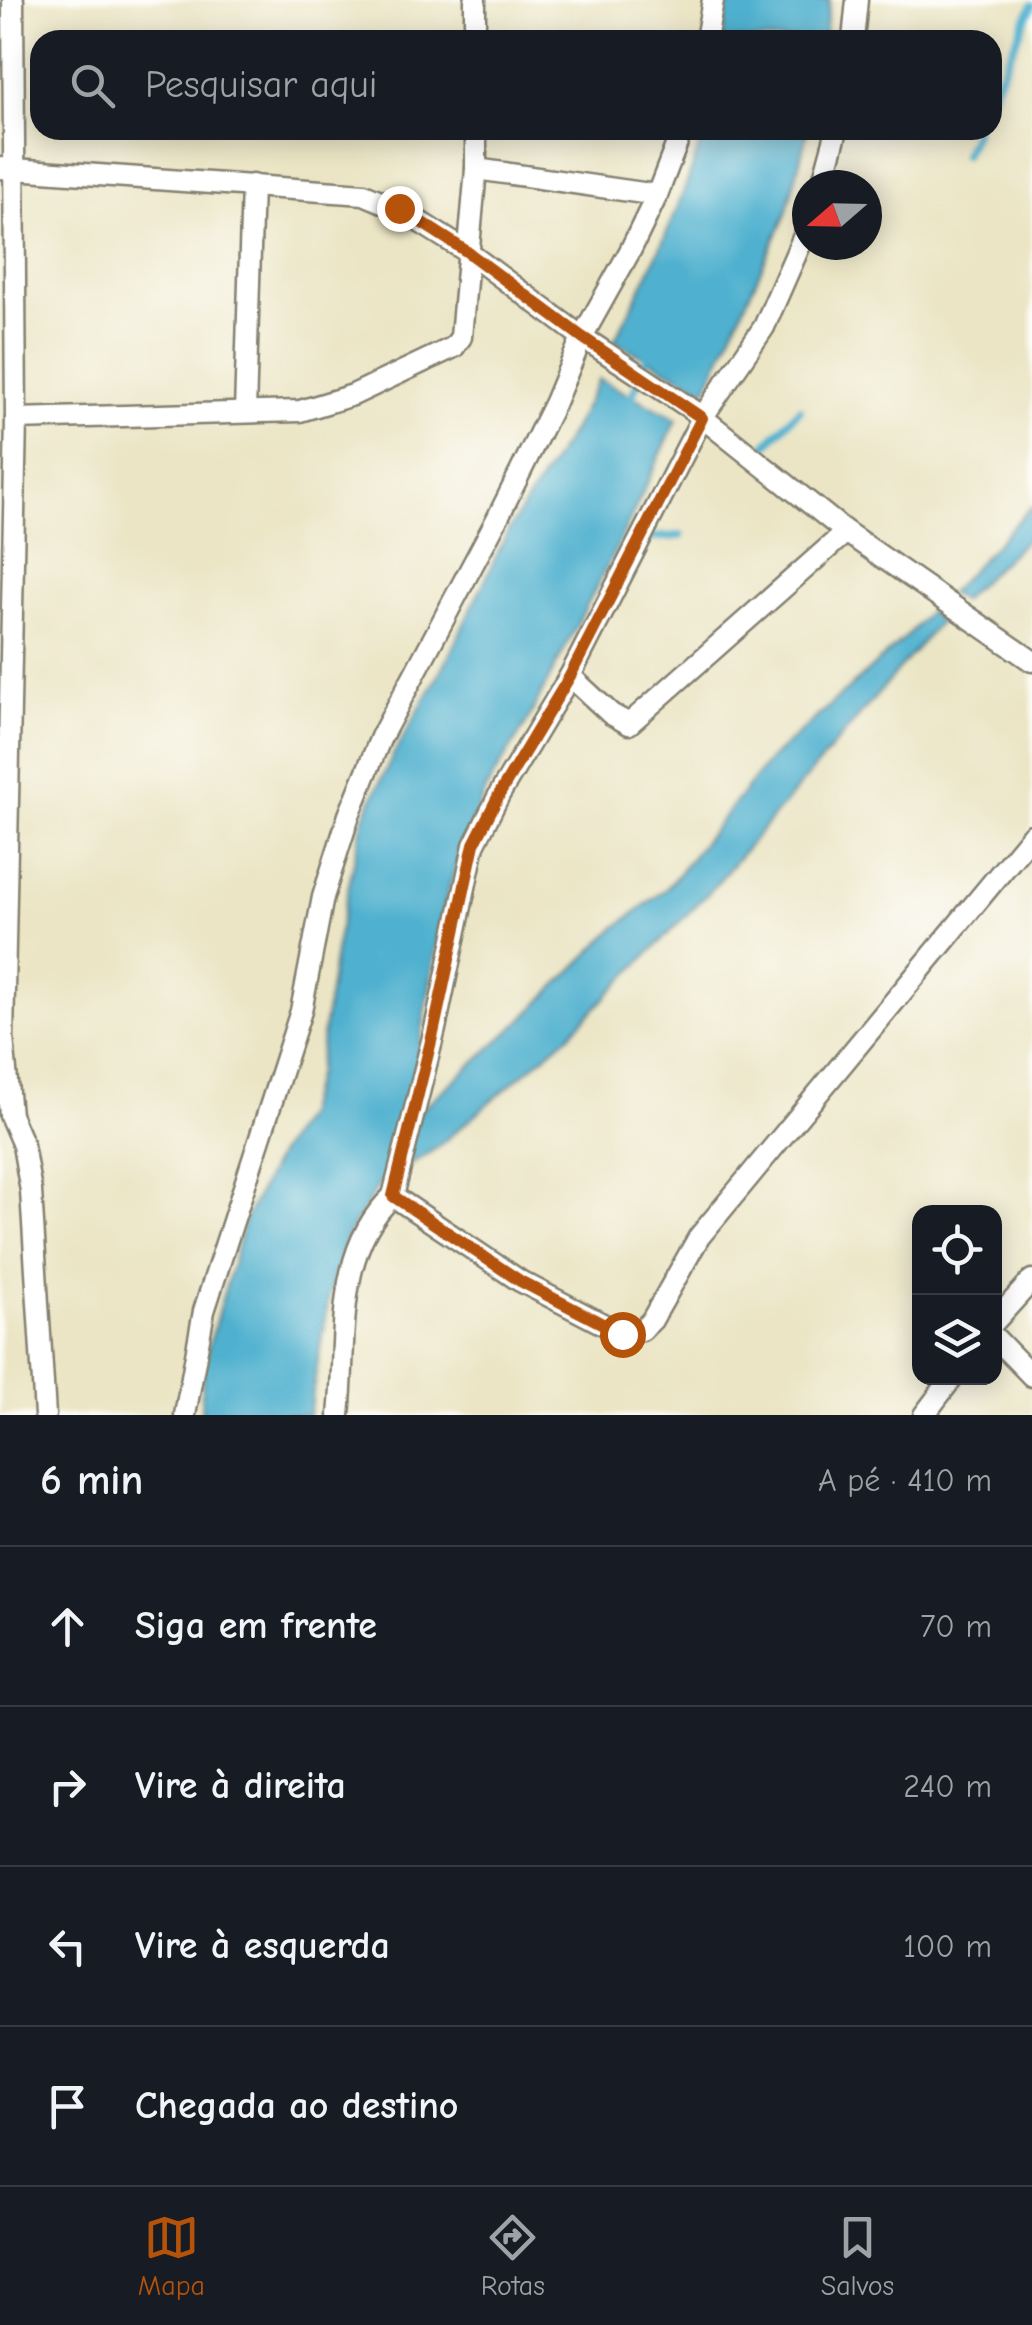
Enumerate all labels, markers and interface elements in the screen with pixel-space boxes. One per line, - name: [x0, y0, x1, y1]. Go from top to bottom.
- search box: [30, 30, 1002, 140]
- icon: search: [65, 58, 120, 113]
- text: Pesquisar aqui: [145, 63, 377, 107]
- north arrow: [792, 170, 882, 260]
- route end: [377, 186, 423, 232]
- map controls: [912, 1205, 1002, 1385]
- button: locate: [912, 1205, 1002, 1295]
- button: layers: [912, 1295, 1002, 1385]
- route start: [600, 1312, 646, 1358]
- text: 6 min: [40, 1456, 143, 1505]
- text: A pé · 410 m: [818, 1462, 992, 1499]
- icon: ahead: [40, 1599, 95, 1654]
- text: Siga em frente: [135, 1604, 377, 1648]
- text: 70 m: [920, 1608, 992, 1645]
- icon: right: [40, 1759, 95, 1814]
- text: Vire à direita: [135, 1764, 346, 1808]
- text: 240 m: [903, 1768, 992, 1805]
- icon: left: [40, 1919, 95, 1974]
- text: Vire à esquerda: [135, 1924, 390, 1968]
- text: 100 m: [903, 1928, 992, 1965]
- icon: arrive: [40, 2079, 95, 2134]
- text: Chegada ao destino: [135, 2084, 458, 2128]
- tab: Mapa: [138, 2210, 205, 2302]
- tab: Rotas: [481, 2210, 545, 2302]
- tab: Salvos: [821, 2210, 894, 2302]

